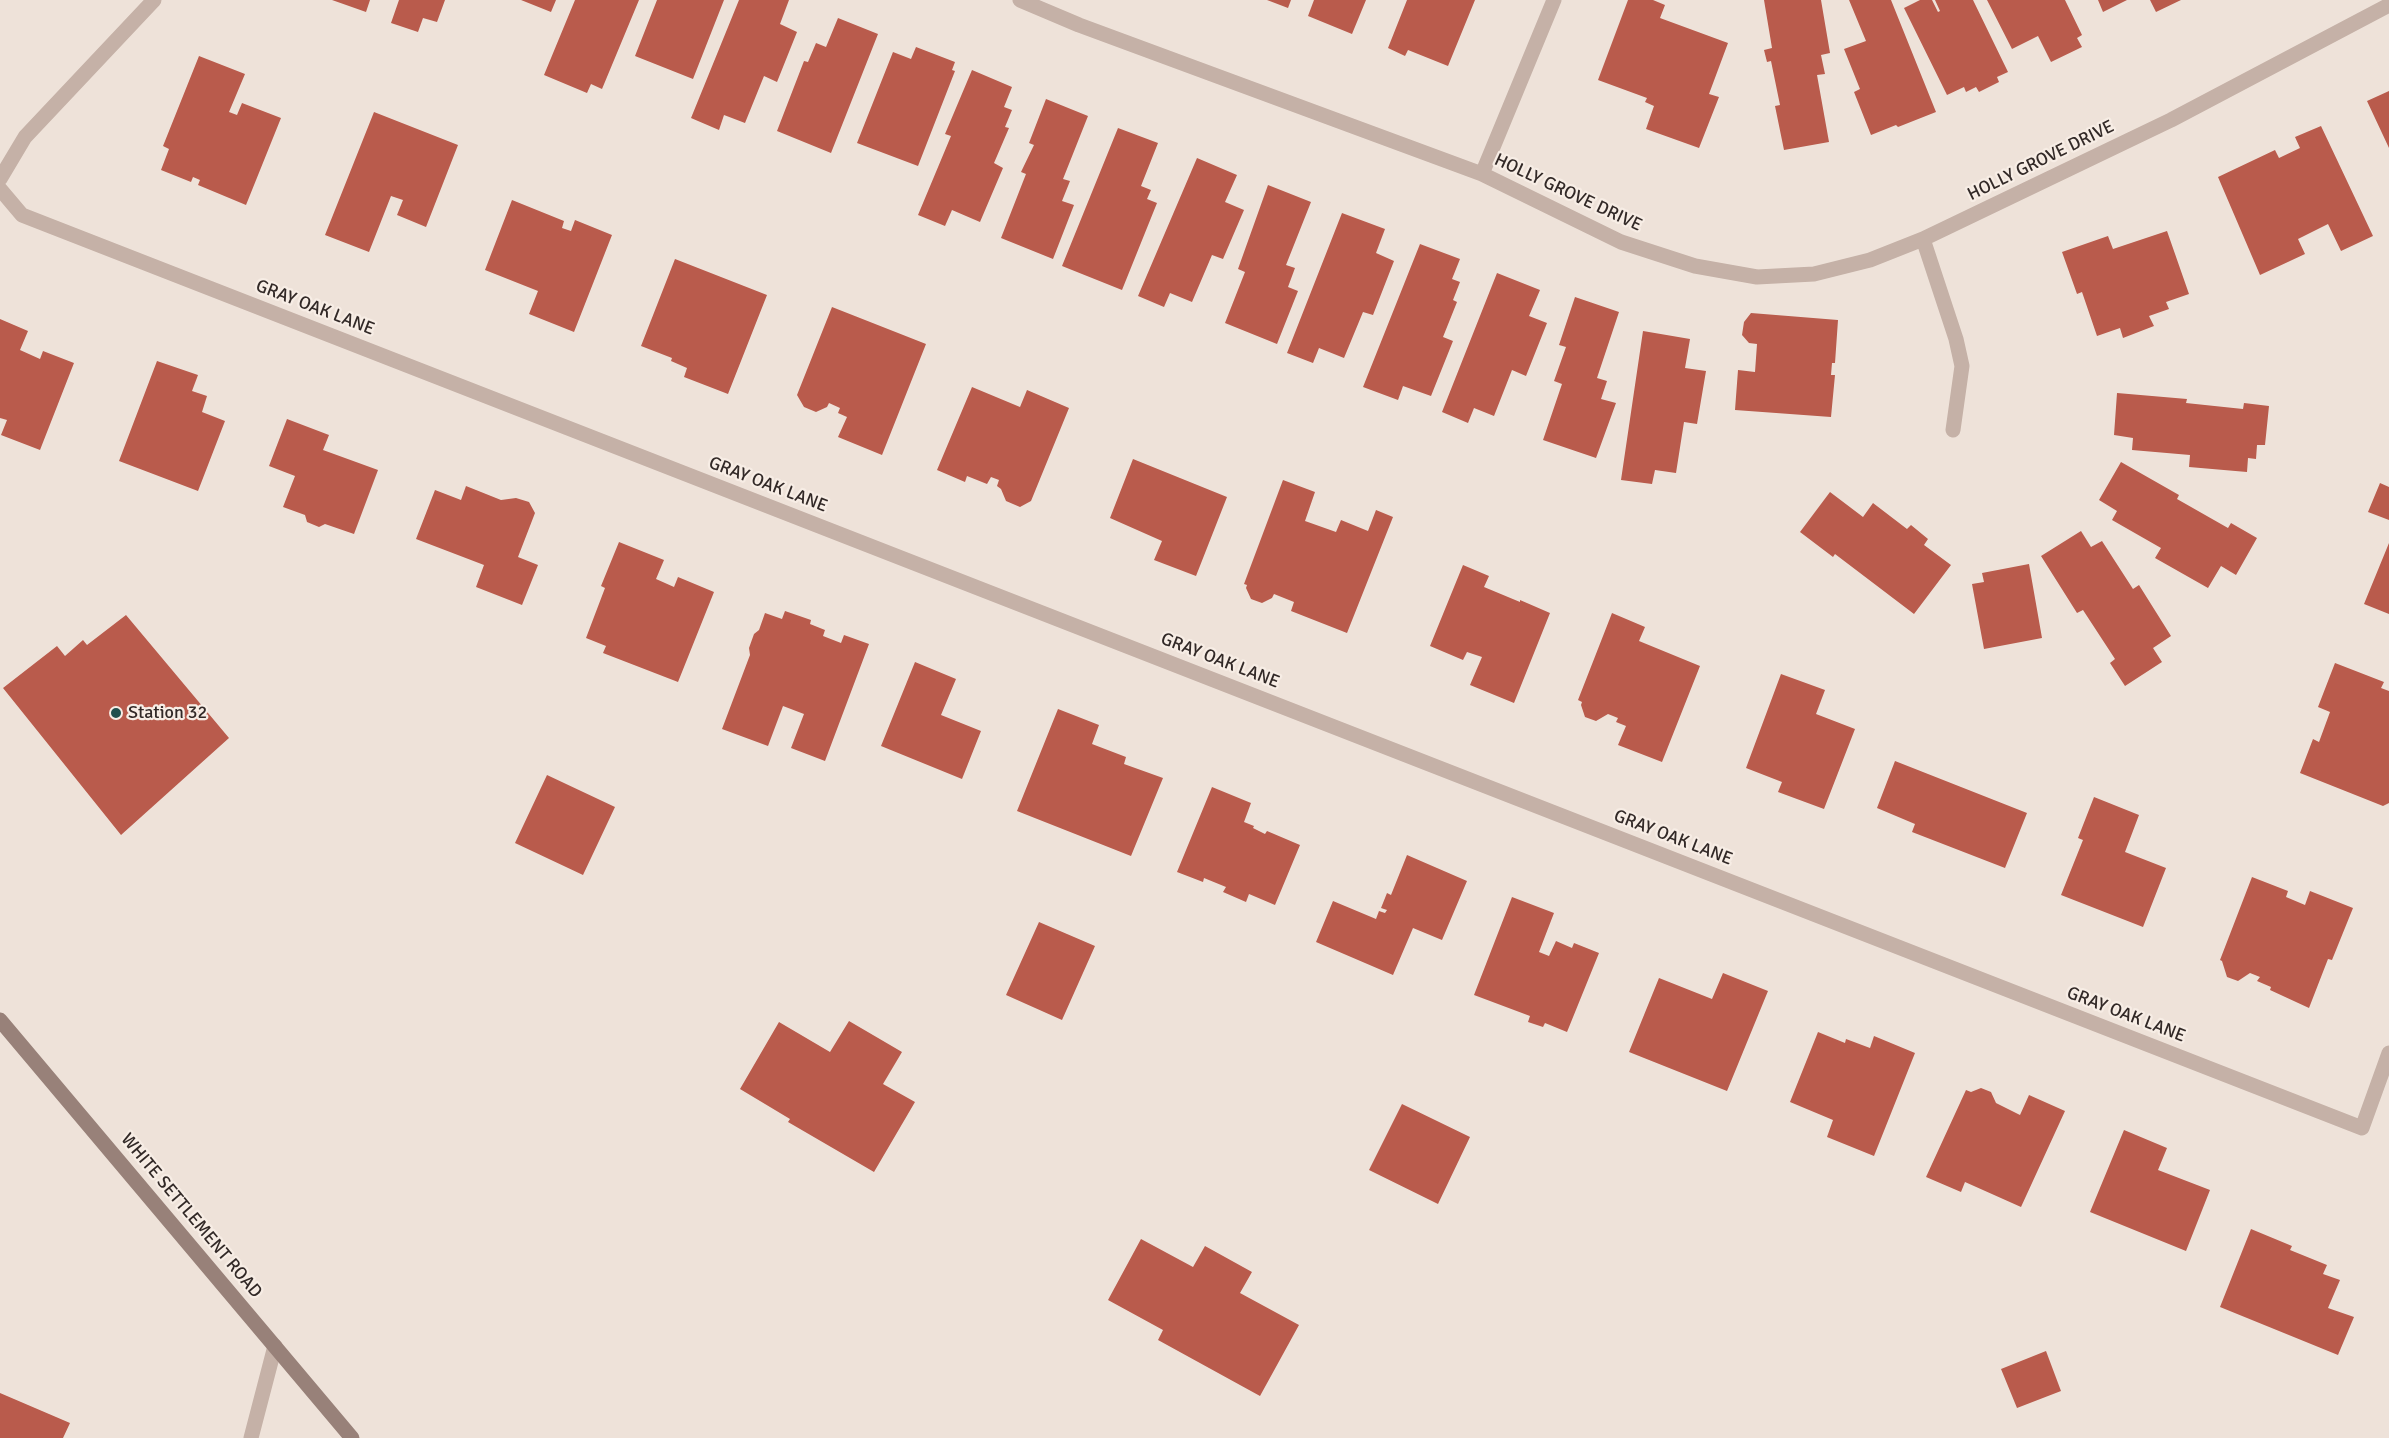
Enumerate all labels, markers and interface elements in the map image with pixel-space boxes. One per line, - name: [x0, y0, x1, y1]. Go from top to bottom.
- street label: HOLLY GROVE DRIVE: [1964, 116, 2118, 206]
- street label: HOLLY GROVE DRIVE: [1491, 149, 1645, 237]
- street label: GRAY OAK LANE: [253, 275, 377, 341]
- street label: GRAY OAK LANE: [706, 452, 830, 518]
- street label: GRAY OAK LANE: [1158, 628, 1282, 694]
- place label: Station 32: [128, 702, 207, 724]
- marker: Station 32: [109, 706, 123, 720]
- street label: GRAY OAK LANE: [1611, 805, 1735, 871]
- street label: GRAY OAK LANE: [2064, 982, 2188, 1048]
- street label: WHITE SETTLEMENT ROAD: [116, 1129, 266, 1303]

